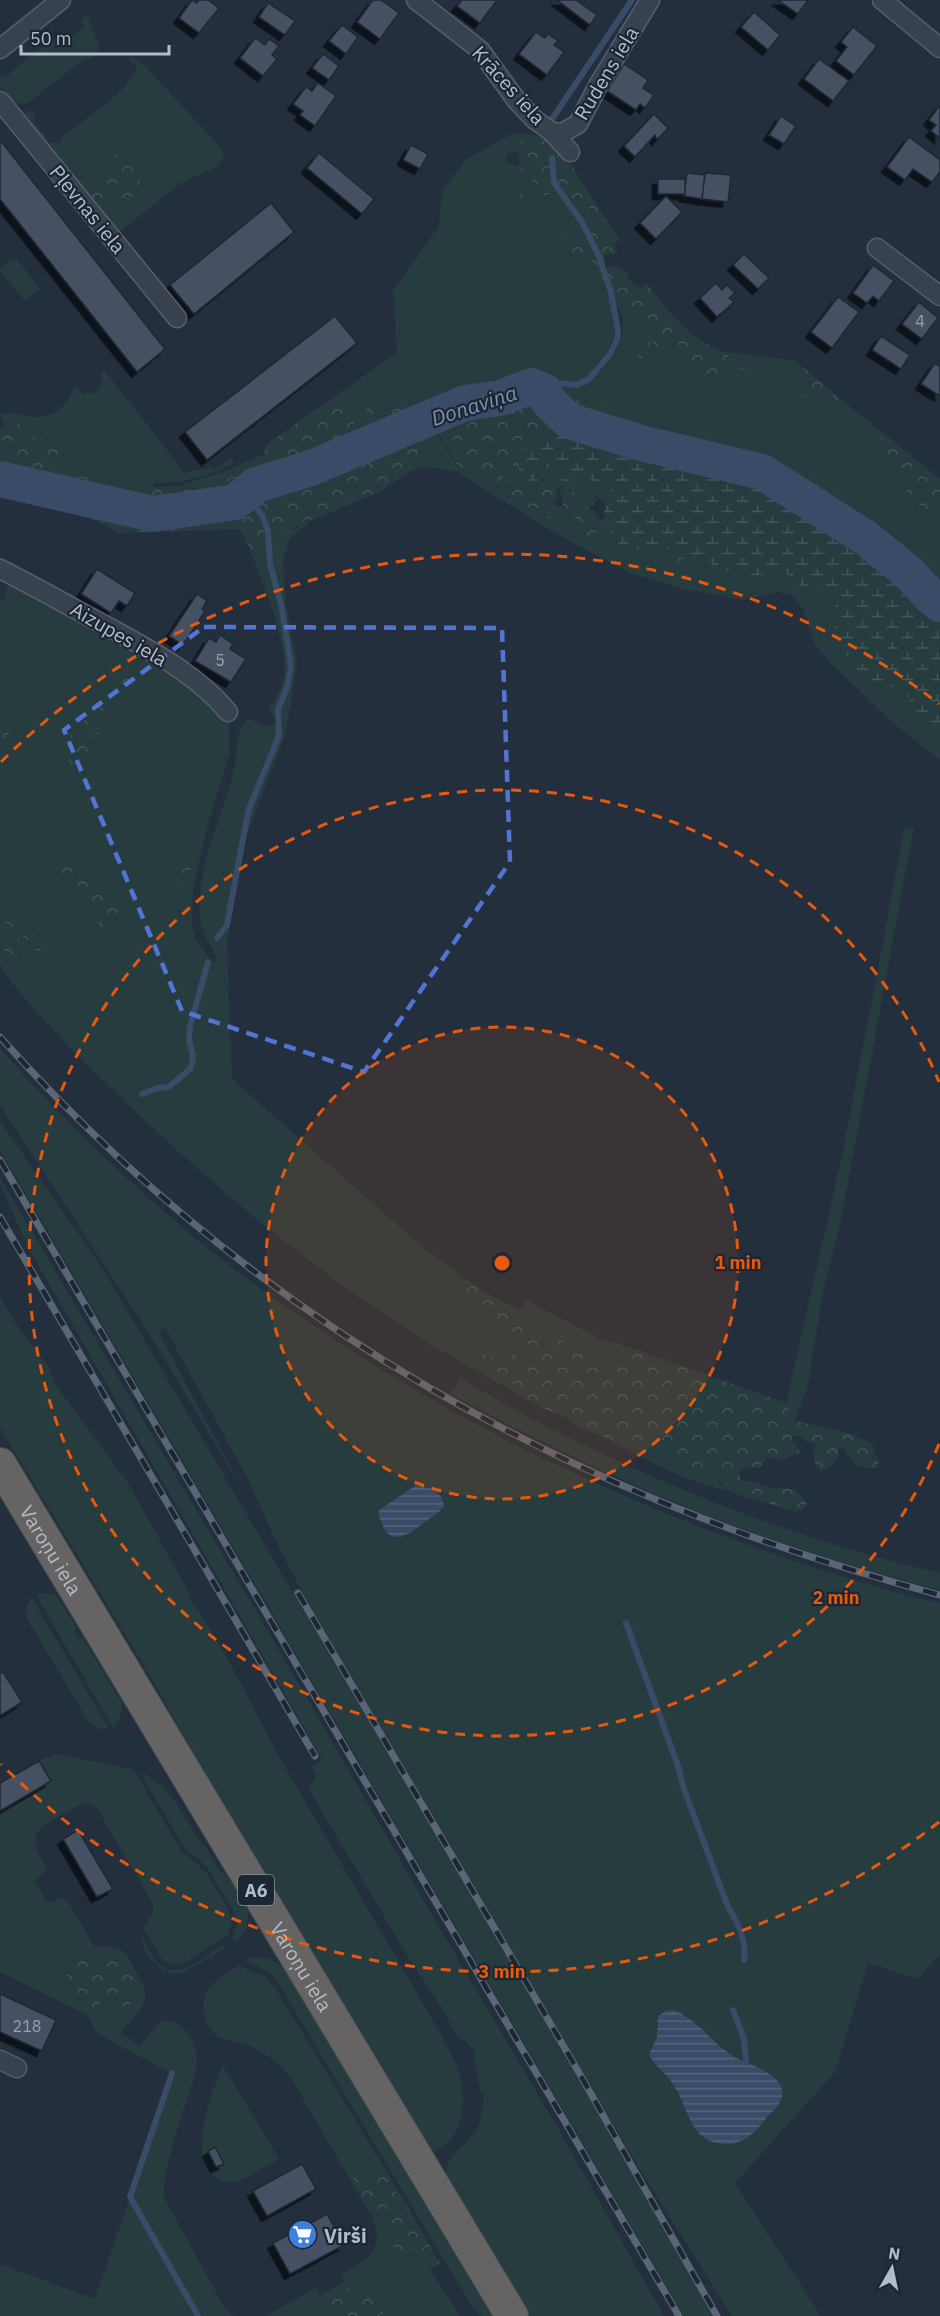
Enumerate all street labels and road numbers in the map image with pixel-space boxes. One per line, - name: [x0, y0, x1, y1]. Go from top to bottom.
- street label: Rudens iela: [567, 21, 645, 125]
- street label: Krāces iela: [466, 40, 552, 131]
- street label: Pļevnas iela: [44, 159, 132, 259]
- street label: Aizupes iela: [66, 595, 173, 673]
- street label: Varoņu iela: [14, 1500, 89, 1600]
- road number: A6: [238, 1875, 274, 1905]
- street label: Varoņu iela: [264, 1916, 339, 2017]

